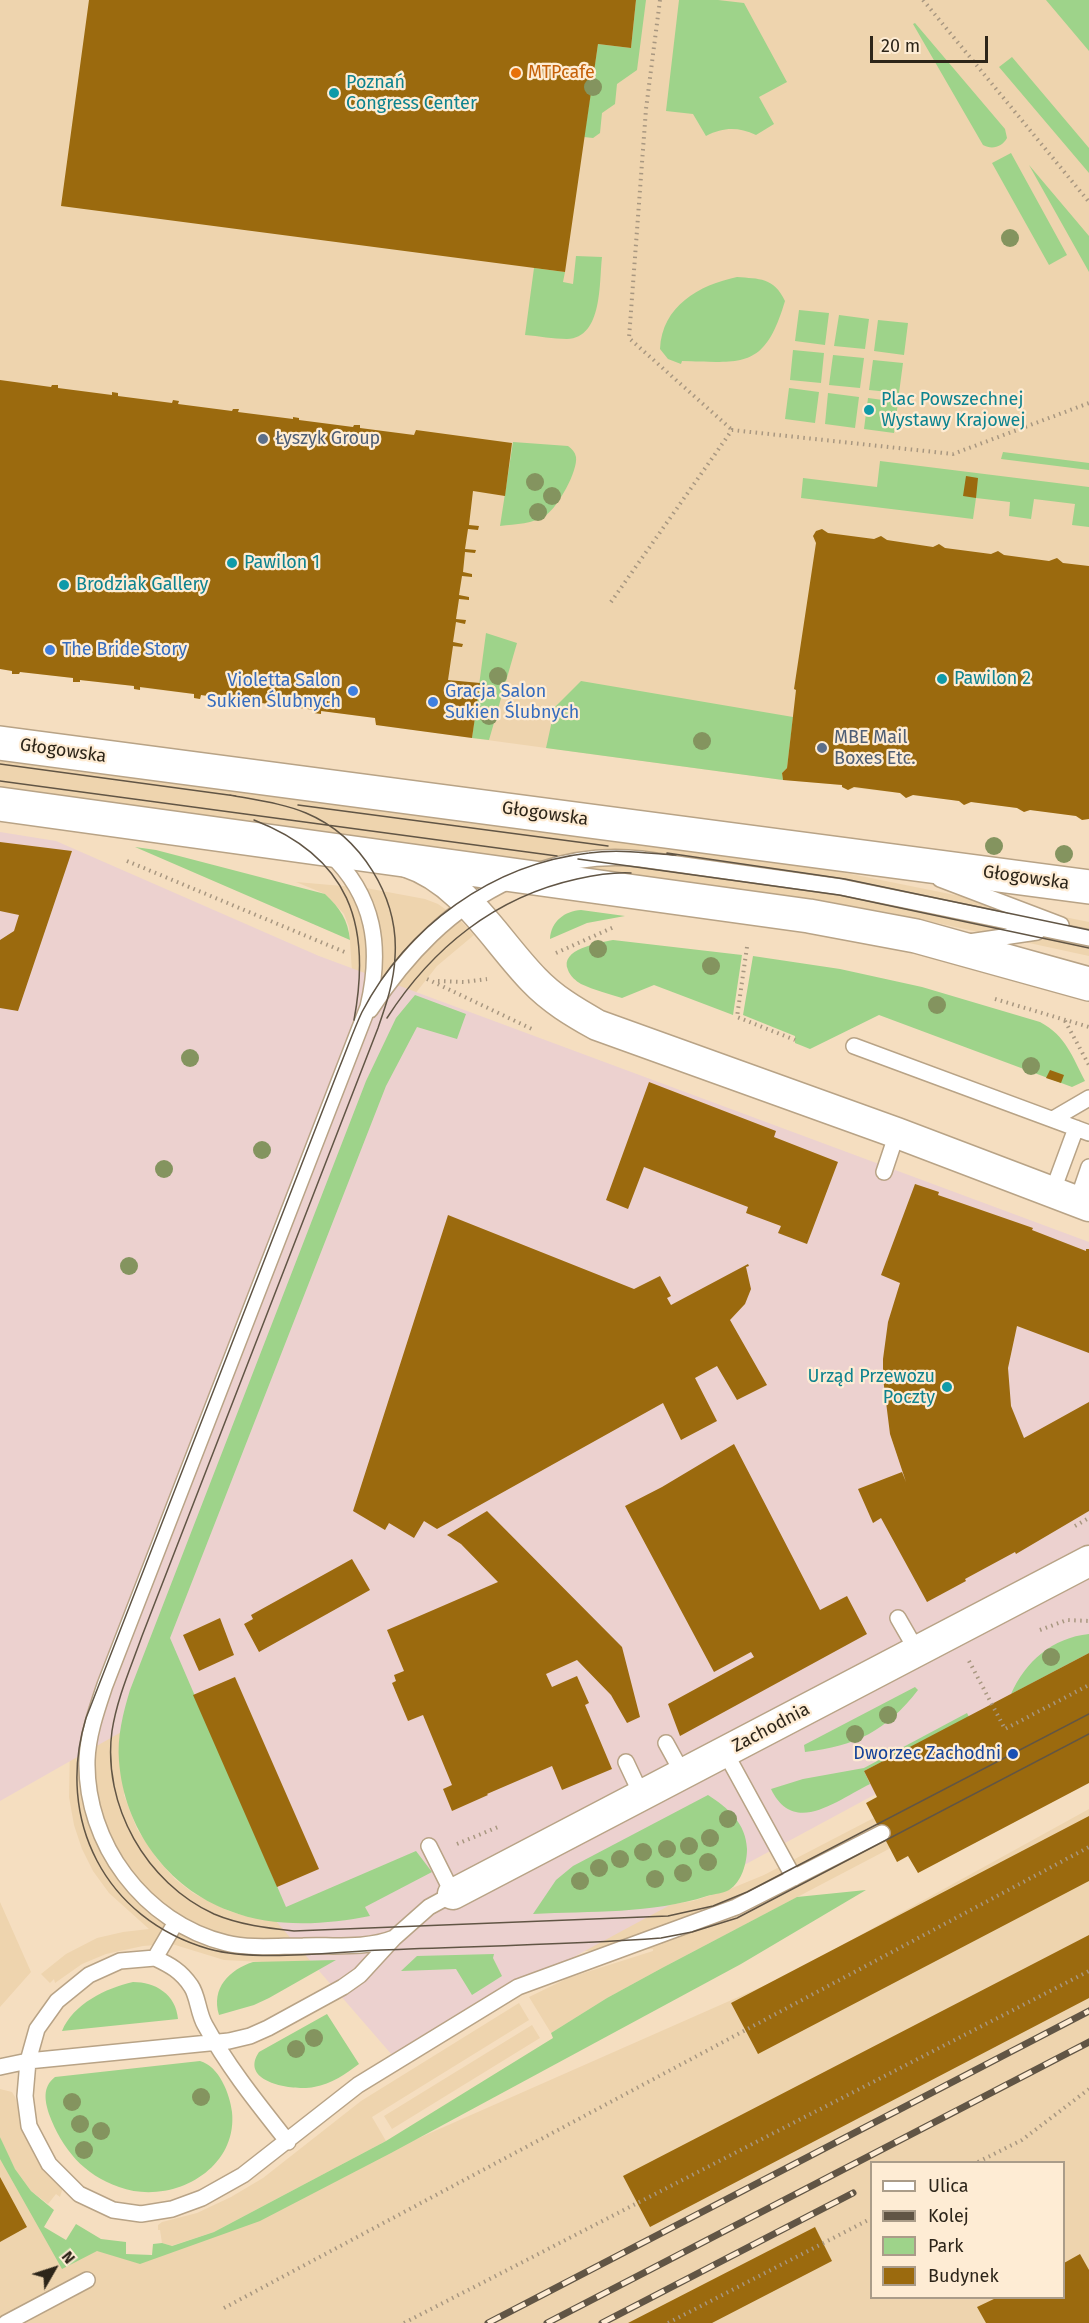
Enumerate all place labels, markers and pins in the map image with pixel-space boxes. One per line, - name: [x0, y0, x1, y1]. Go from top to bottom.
- place label: MTPcafe: [528, 62, 595, 84]
- marker: MTPcafe: [509, 66, 523, 80]
- place label: Poznań Congress Center: [346, 72, 477, 115]
- marker: Poznań Congress Center: [327, 86, 341, 100]
- place label: Plac Powszechnej Wystawy Krajowej: [881, 389, 1025, 432]
- marker: Plac Powszechnej Wystawy Krajowej: [862, 403, 876, 417]
- place label: Łyszyk Group: [275, 428, 380, 450]
- marker: Łyszyk Group: [256, 432, 270, 446]
- place label: Pawilon 1: [244, 552, 320, 574]
- marker: Pawilon 1: [225, 556, 239, 570]
- place label: Brodziak Gallery: [76, 574, 208, 596]
- marker: Brodziak Gallery: [57, 578, 71, 592]
- place label: The Bride Story: [62, 639, 187, 661]
- marker: The Bride Story: [43, 643, 57, 657]
- place label: Pawilon 2: [954, 668, 1031, 690]
- place label: Violetta Salon Sukien Ślubnych: [207, 670, 341, 712]
- marker: Pawilon 2: [935, 672, 949, 686]
- place label: Gracja Salon Sukien Ślubnych: [445, 681, 579, 724]
- marker: Violetta Salon Sukien Ślubnych: [346, 684, 360, 698]
- marker: Gracja Salon Sukien Ślubnych: [426, 695, 440, 709]
- place label: MBE Mail Boxes Etc.: [834, 727, 916, 770]
- marker: MBE Mail Boxes Etc.: [815, 741, 829, 755]
- place label: Urząd Przewozu Poczty: [808, 1366, 935, 1408]
- marker: Urząd Przewozu Poczty: [940, 1380, 954, 1394]
- place label: Dworzec Zachodni: [853, 1743, 1001, 1765]
- marker: Dworzec Zachodni: [1006, 1747, 1020, 1761]

